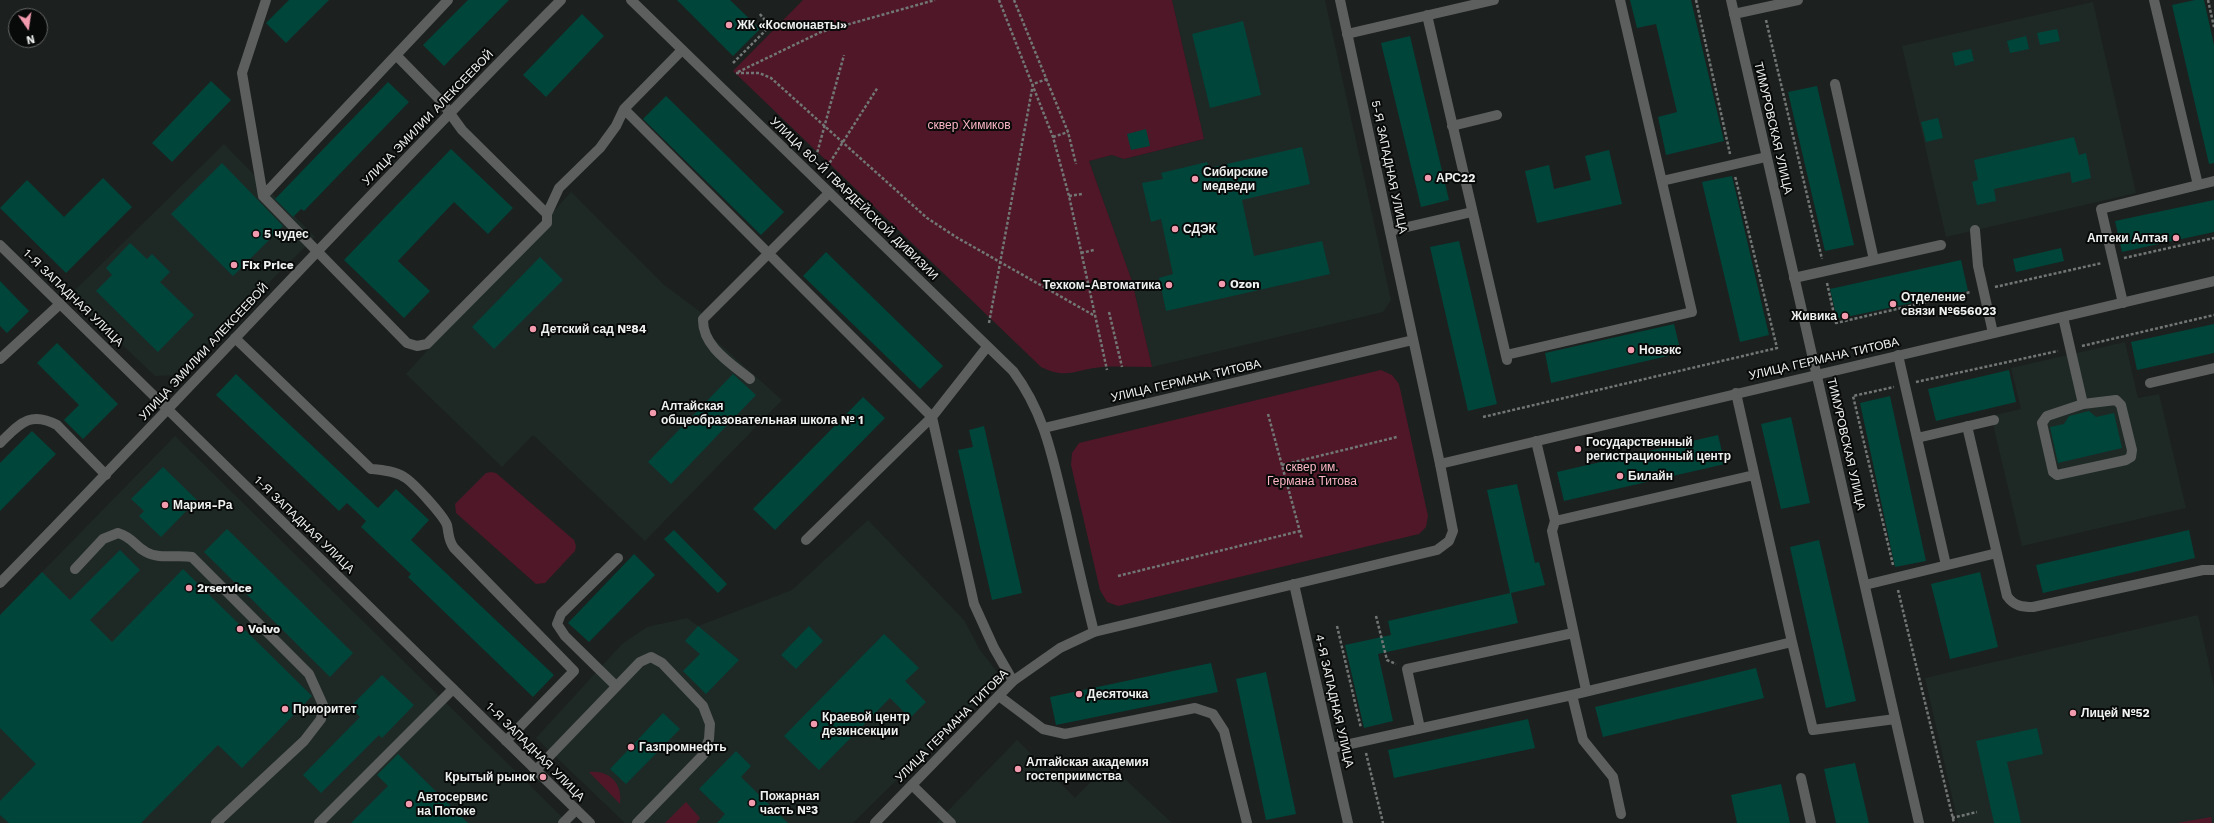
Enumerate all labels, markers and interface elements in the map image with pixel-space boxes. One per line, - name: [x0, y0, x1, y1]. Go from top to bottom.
- north arrow: [8, 8, 48, 48]
- place label: ЖК «Космонавты»: [737, 18, 847, 32]
- marker: ЖК «Космонавты»: [724, 20, 734, 30]
- text: N: [25, 32, 36, 46]
- street label: УЛИЦА ЭМИЛИИ АЛЕКСЕЕВОЙ: [359, 47, 497, 189]
- street label: ТИМУРОВСКАЯ УЛИЦА: [1751, 60, 1795, 196]
- street label: 5-Я ЗАПАДНАЯ УЛИЦА: [1368, 99, 1410, 235]
- street label: УЛИЦА 80-Й ГВАРДЕЙСКОЙ ДИВИЗИИ: [767, 115, 941, 283]
- park label: сквер Химиков: [927, 118, 1011, 132]
- place label: Сибирские медведи: [1203, 165, 1268, 193]
- place label: АРС22: [1436, 171, 1475, 185]
- marker: АРС22: [1423, 173, 1433, 183]
- marker: Сибирские медведи: [1190, 174, 1200, 184]
- place label: СДЭК: [1183, 222, 1216, 236]
- marker: СДЭК: [1170, 224, 1180, 234]
- place label: 5 чудес: [264, 227, 309, 241]
- marker: 5 чудес: [251, 229, 261, 239]
- place label: Аптеки Алтая: [2087, 231, 2168, 245]
- marker: Аптеки Алтая: [2171, 233, 2181, 243]
- street label: 1-Я ЗАПАДНАЯ УЛИЦА: [20, 246, 126, 350]
- place label: Fix Price: [242, 258, 294, 272]
- marker: Fix Price: [229, 260, 239, 270]
- place label: Ozon: [1230, 277, 1260, 291]
- place label: Техком-Автоматика: [1043, 278, 1161, 292]
- marker: Ozon: [1217, 279, 1227, 289]
- street label: УЛИЦА ЭМИЛИИ АЛЕКСЕЕВОЙ: [137, 280, 271, 424]
- marker: Техком-Автоматика: [1164, 280, 1174, 290]
- place label: Отделение связи №656023: [1901, 290, 1996, 318]
- marker: Отделение связи №656023: [1888, 299, 1898, 309]
- place label: Живика: [1791, 309, 1837, 323]
- marker: Живика: [1840, 311, 1850, 321]
- place label: Детский сад №84: [541, 322, 647, 336]
- marker: Детский сад №84: [528, 324, 538, 334]
- street label: УЛИЦА ГЕРМАНА ТИТОВА: [1748, 335, 1900, 383]
- place label: Новэкс: [1639, 343, 1682, 357]
- marker: Новэкс: [1626, 345, 1636, 355]
- street label: УЛИЦА ГЕРМАНА ТИТОВА: [1110, 357, 1262, 405]
- street label: ТИМУРОВСКАЯ УЛИЦА: [1824, 376, 1868, 512]
- place label: Алтайская общеобразовательная школа № 1: [661, 399, 863, 427]
- marker: Алтайская общеобразовательная школа № 1: [648, 408, 658, 418]
- place label: Государственный регистрационный центр: [1586, 435, 1731, 463]
- marker: Государственный регистрационный центр: [1573, 444, 1583, 454]
- park label: сквер им. Германа Титова: [1267, 460, 1357, 488]
- place label: Билайн: [1628, 469, 1673, 483]
- marker: Билайн: [1615, 471, 1625, 481]
- street label: 1-Я ЗАПАДНАЯ УЛИЦА: [251, 473, 357, 577]
- place label: Мария-Ра: [173, 498, 232, 512]
- marker: Мария-Ра: [160, 500, 170, 510]
- place label: 2rservice: [197, 581, 252, 595]
- marker: 2rservice: [184, 583, 194, 593]
- place label: Volvo: [248, 622, 280, 636]
- marker: Volvo: [235, 624, 245, 634]
- street label: 4-Я ЗАПАДНАЯ УЛИЦА: [1312, 633, 1356, 769]
- street label: УЛИЦА ГЕРМАНА ТИТОВА: [893, 667, 1011, 785]
- place label: Десяточка: [1087, 687, 1148, 701]
- marker: Десяточка: [1074, 689, 1084, 699]
- street label: 1-Я ЗАПАДНАЯ УЛИЦА: [483, 700, 587, 804]
- place label: Приоритет: [293, 702, 357, 716]
- marker: Приоритет: [280, 704, 290, 714]
- place label: Лицей №52: [2081, 706, 2150, 720]
- marker: Лицей №52: [2068, 708, 2078, 718]
- place label: Краевой центр дезинсекции: [822, 710, 910, 738]
- marker: Краевой центр дезинсекции: [809, 719, 819, 729]
- place label: Газпромнефть: [639, 740, 727, 754]
- marker: Газпромнефть: [626, 742, 636, 752]
- place label: Алтайская академия гостеприимства: [1026, 755, 1149, 783]
- marker: Алтайская академия гостеприимства: [1013, 764, 1023, 774]
- place label: Крытый рынок: [445, 770, 535, 784]
- marker: Крытый рынок: [538, 772, 548, 782]
- place label: Пожарная часть №3: [760, 789, 819, 817]
- place label: Автосервис на Потоке: [417, 790, 488, 818]
- marker: Пожарная часть №3: [747, 798, 757, 808]
- marker: Автосервис на Потоке: [404, 799, 414, 809]

